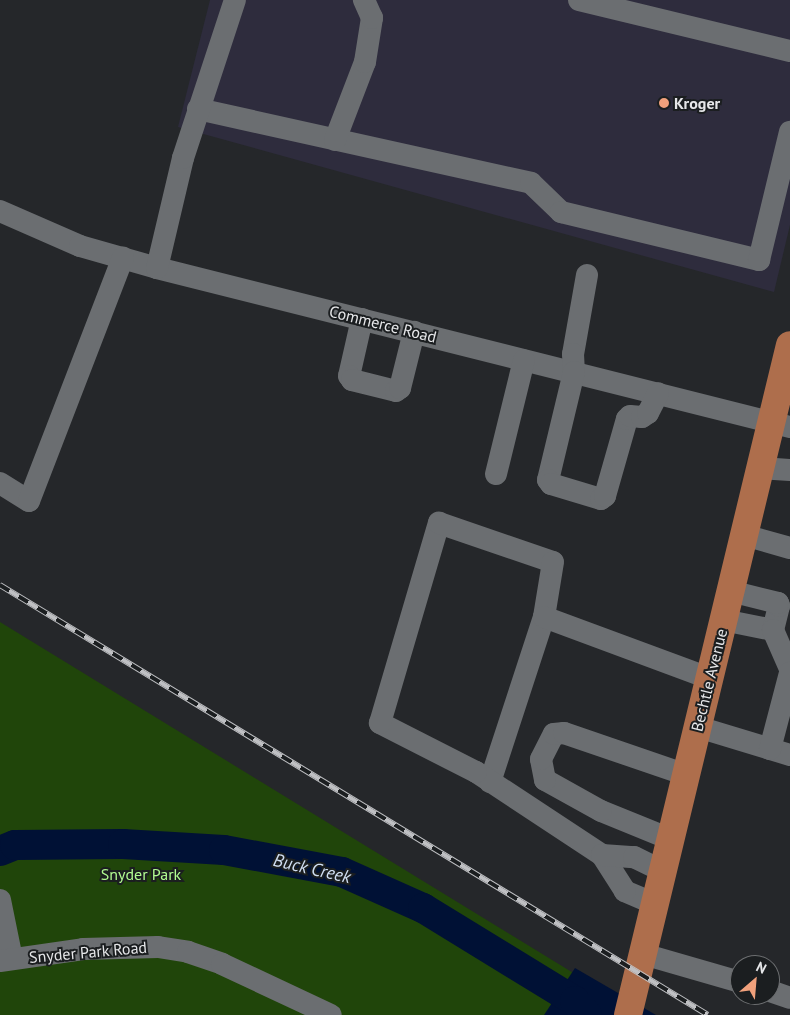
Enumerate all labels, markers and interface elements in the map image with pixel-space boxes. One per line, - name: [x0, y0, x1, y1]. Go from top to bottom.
- place label: Kroger: [674, 93, 720, 113]
- marker: Kroger: [658, 97, 670, 109]
- street label: Commerce Road: [327, 301, 439, 347]
- street label: Bechtle Avenue: [687, 626, 731, 734]
- water label: Buck Creek: [271, 850, 353, 888]
- park label: Snyder Park: [101, 864, 181, 884]
- street label: Snyder Park Road: [28, 937, 148, 967]
- north arrow: [730, 955, 780, 1005]
- text: N: [753, 957, 770, 978]

